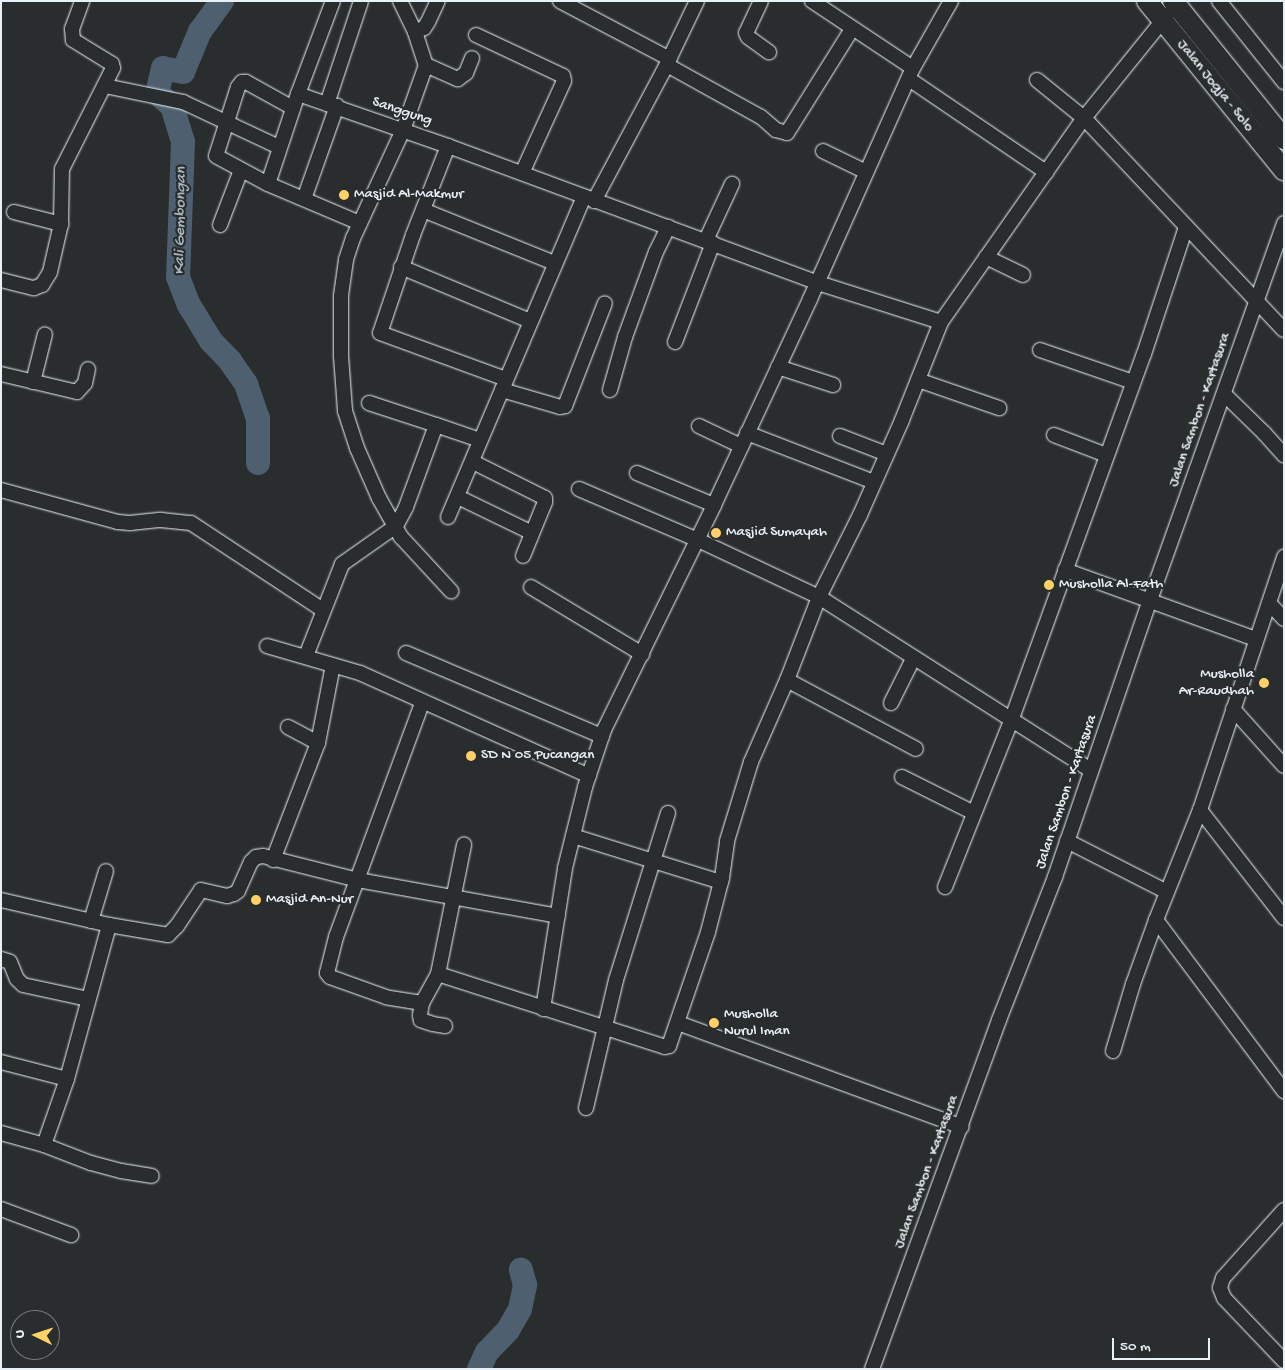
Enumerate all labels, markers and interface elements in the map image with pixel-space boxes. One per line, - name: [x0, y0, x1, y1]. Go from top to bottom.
- street label: Jalan Jogja - Solo: [1172, 36, 1258, 136]
- street label: Sanggung: [370, 93, 434, 131]
- water label: Kali Gembongan: [171, 167, 193, 275]
- place label: Masjid Al-Makmur: [354, 186, 463, 204]
- marker: Masjid Al-Makmur: [338, 189, 350, 201]
- street label: Jalan Sambon - Kartasura: [1165, 331, 1235, 489]
- place label: Masjid Sumayah: [726, 524, 827, 542]
- marker: Masjid Sumayah: [710, 527, 722, 539]
- place label: Musholla Al-Fath: [1059, 576, 1163, 594]
- marker: Musholla Al-Fath: [1043, 579, 1055, 591]
- place label: Musholla Ar-Raudhah: [1179, 665, 1254, 700]
- marker: Musholla Ar-Raudhah: [1258, 677, 1270, 689]
- street label: Jalan Sambon - Kartasura: [1032, 713, 1102, 871]
- place label: SD N 05 Pucangan: [481, 747, 594, 765]
- marker: SD N 05 Pucangan: [465, 750, 477, 762]
- place label: Masjid An-Nur: [266, 891, 353, 909]
- marker: Masjid An-Nur: [250, 894, 262, 906]
- place label: Musholla Nurul Iman: [724, 1005, 790, 1040]
- marker: Musholla Nurul Iman: [708, 1017, 720, 1029]
- street label: Jalan Sambon - Kartasura: [891, 1093, 963, 1251]
- north arrow: [10, 1310, 60, 1360]
- scale bar: [1115, 1328, 1212, 1360]
- text: U: [12, 1329, 29, 1339]
- text: 50 m: [1120, 1338, 1151, 1356]

